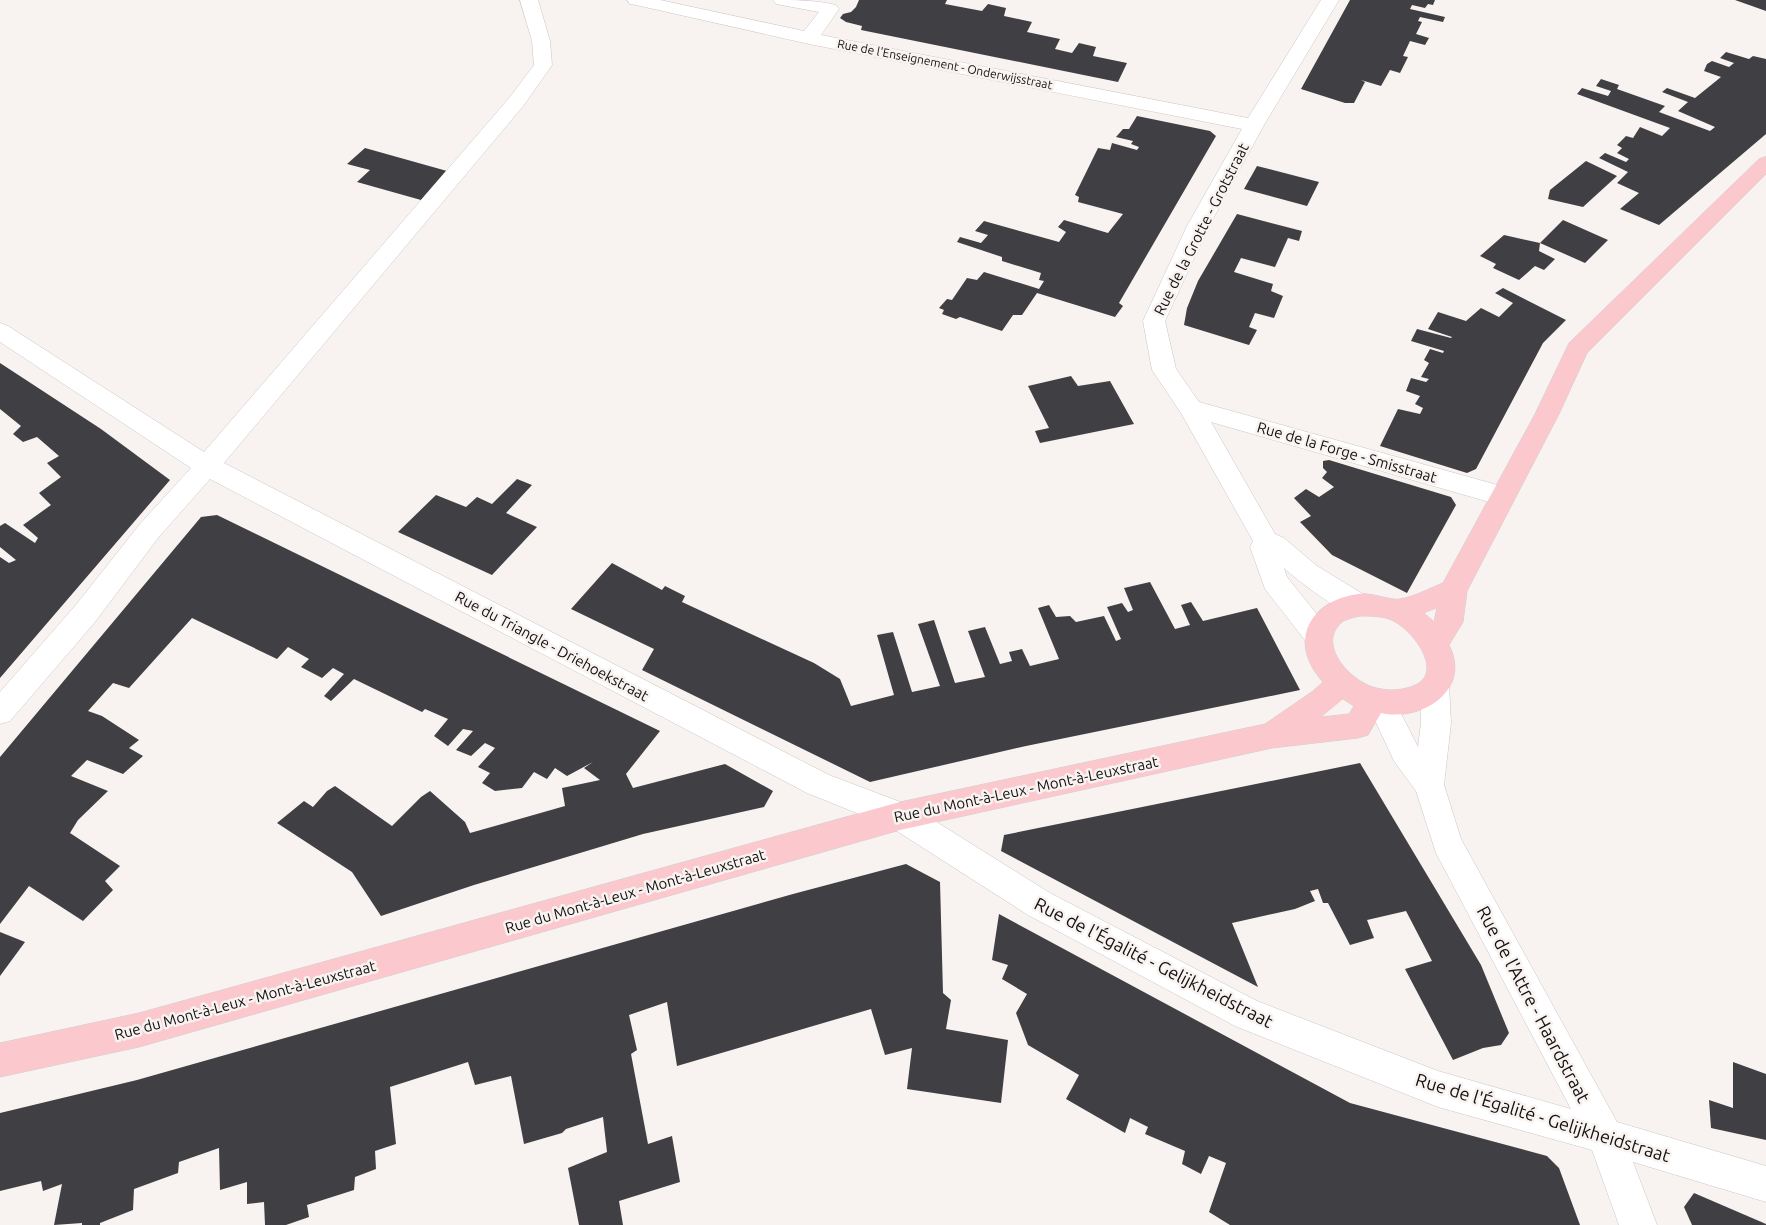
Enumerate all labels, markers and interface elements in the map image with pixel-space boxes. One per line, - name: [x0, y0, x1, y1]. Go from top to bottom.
- street label: Rue de l'Enseignement - Onderwijsstraat: [836, 37, 1054, 91]
- street label: Rue de la Grotte - Grotstraat: [1150, 140, 1252, 318]
- street label: Rue de la Forge - Smisstraat: [1255, 418, 1439, 486]
- street label: Rue du Triangle - Driehoekstraat: [452, 588, 652, 704]
- street label: Rue du Mont-à-Leux - Mont-à-Leuxstraat: [892, 753, 1160, 825]
- street label: Rue du Mont-à-Leux - Mont-à-Leuxstraat: [503, 846, 767, 936]
- street label: Rue de l'Égalité - Gelijkheidstraat: [1031, 892, 1277, 1031]
- street label: Rue de l'Attre - Haardstraat: [1474, 902, 1594, 1106]
- street label: Rue du Mont-à-Leux - Mont-à-Leuxstraat: [113, 957, 378, 1043]
- street label: Rue de l'Égalité - Gelijkheidstraat: [1413, 1068, 1673, 1165]

